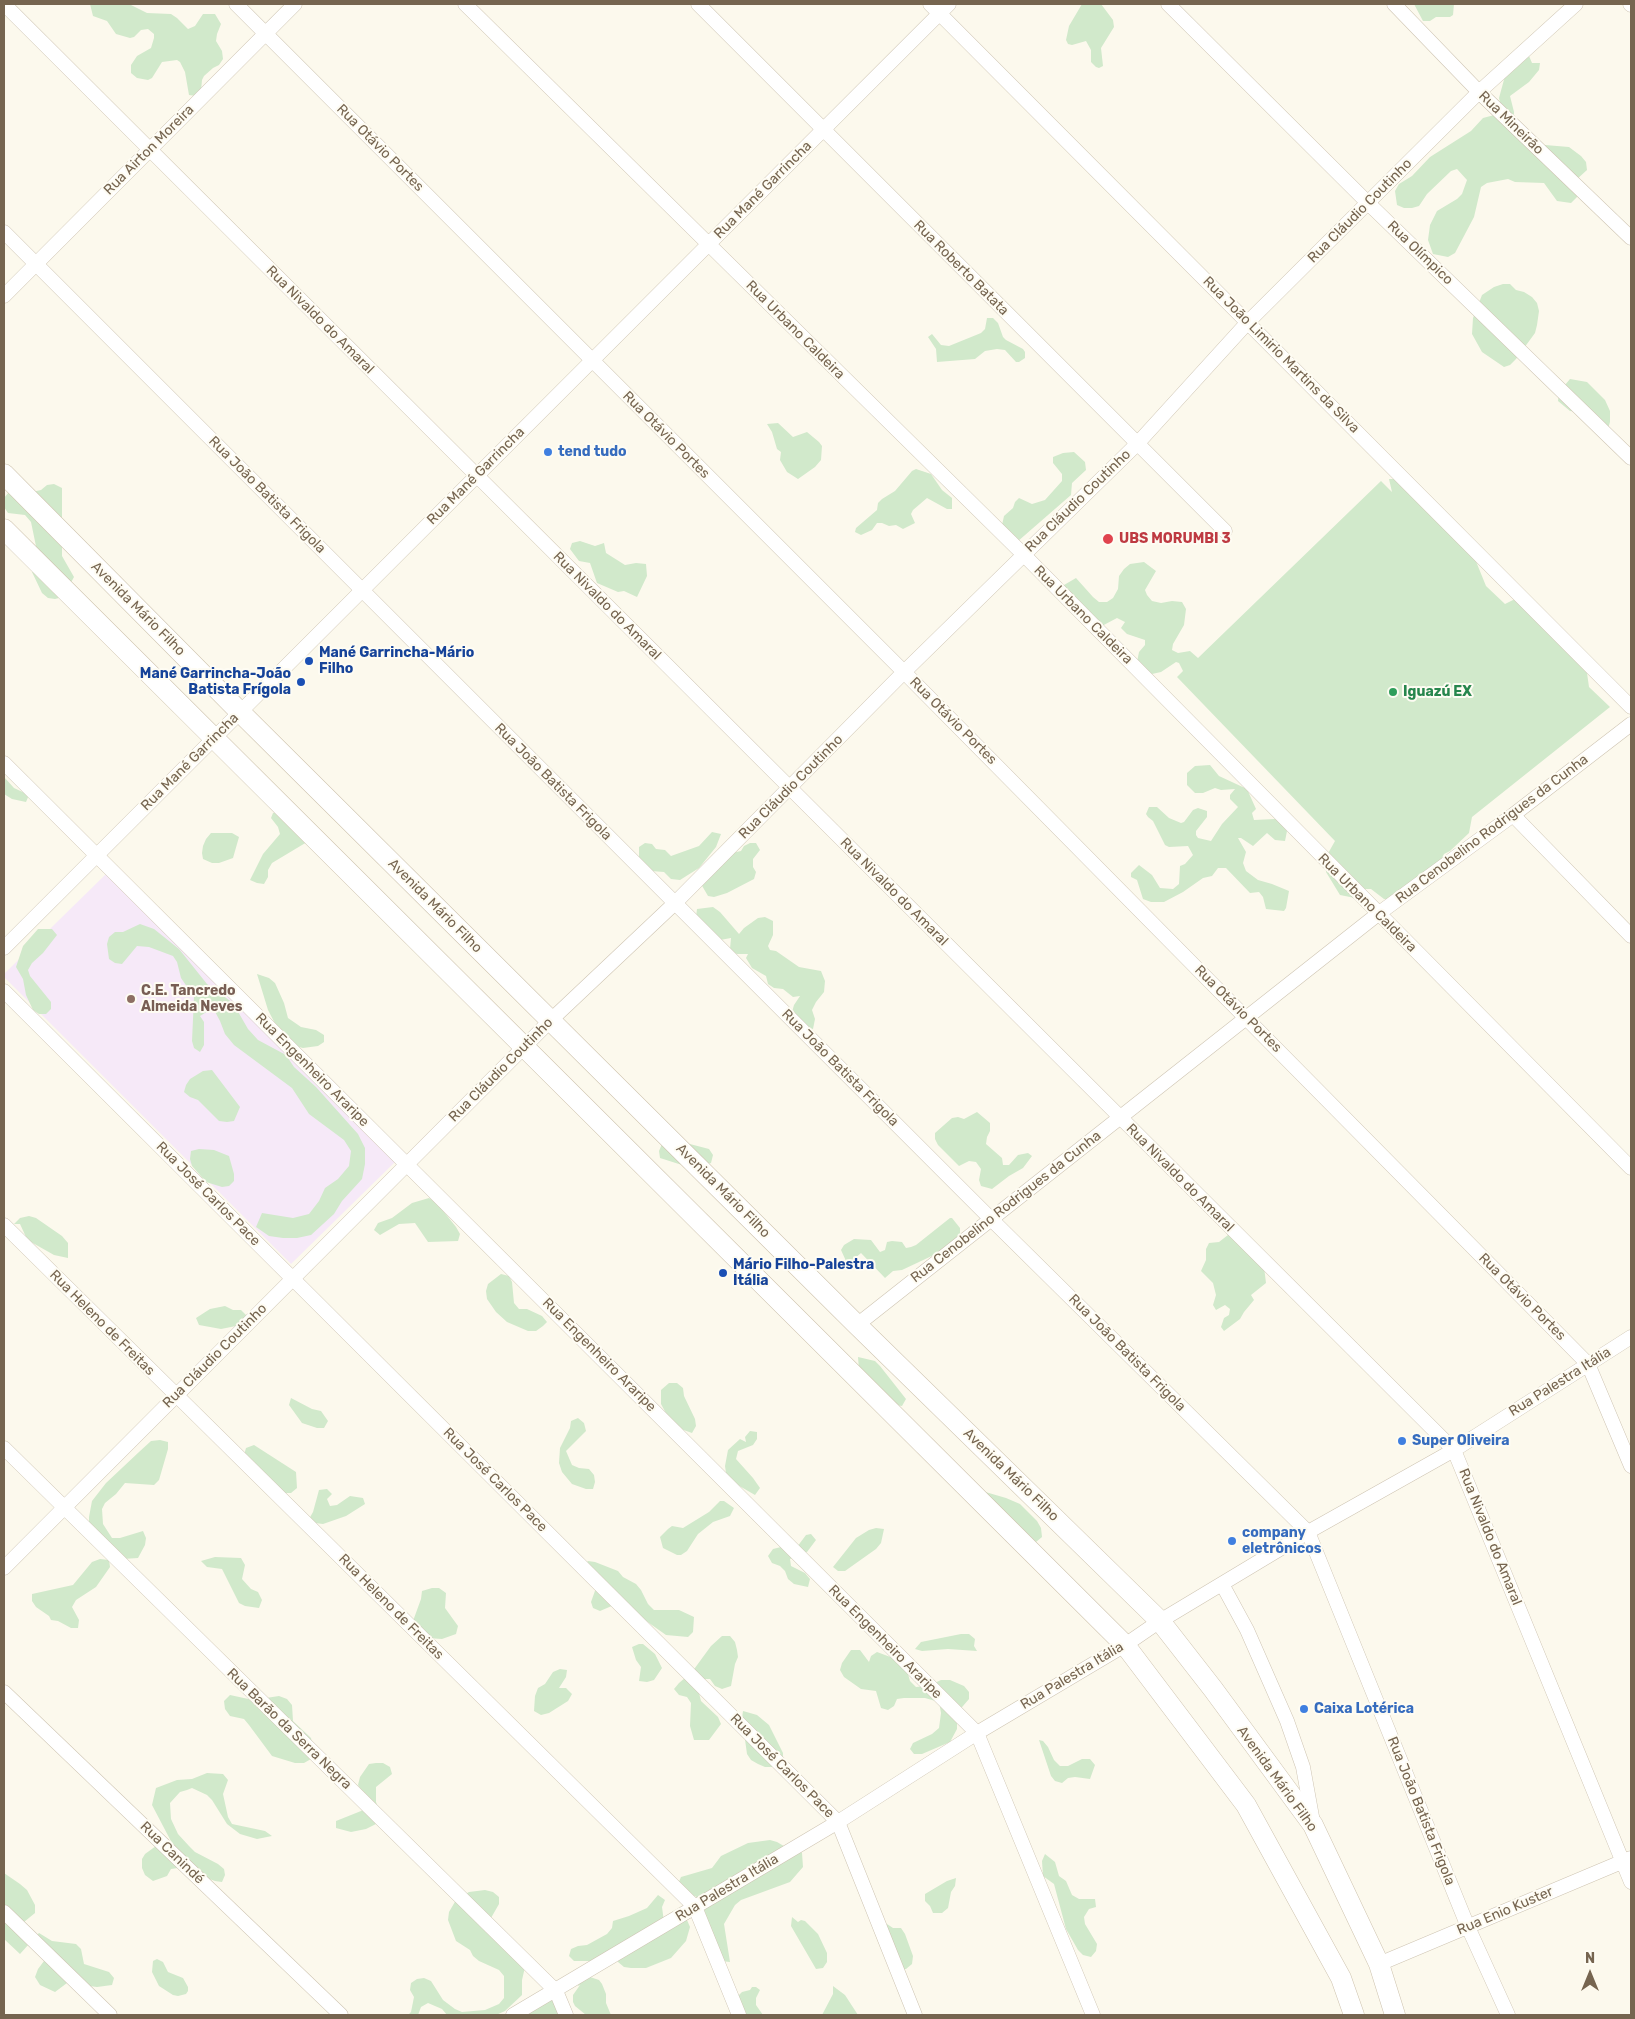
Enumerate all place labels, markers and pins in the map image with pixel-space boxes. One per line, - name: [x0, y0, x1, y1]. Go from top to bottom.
- place label: tend tudo: [558, 444, 627, 460]
- marker: tend tudo: [542, 446, 554, 458]
- place label: UBS MORUMBI 3: [1119, 531, 1231, 547]
- marker: UBS MORUMBI 3: [1101, 532, 1115, 546]
- place label: Mané Garrincha-Mário Filho: [319, 645, 474, 678]
- marker: Mané Garrincha-Mário Filho: [303, 655, 315, 667]
- place label: Mané Garrincha-João Batista Frígola: [140, 666, 291, 699]
- marker: Mané Garrincha-João Batista Frígola: [295, 676, 307, 688]
- place label: Iguazú EX: [1403, 684, 1472, 700]
- marker: Iguazú EX: [1387, 686, 1399, 698]
- place label: C.E. Tancredo Almeida Neves: [141, 983, 242, 1016]
- marker: C.E. Tancredo Almeida Neves: [125, 993, 137, 1005]
- place label: Mário Filho-Palestra Itália: [733, 1257, 874, 1290]
- marker: Mário Filho-Palestra Itália: [717, 1267, 729, 1279]
- place label: Super Oliveira: [1412, 1433, 1510, 1449]
- marker: Super Oliveira: [1396, 1435, 1408, 1447]
- place label: company eletrônicos: [1242, 1525, 1322, 1558]
- marker: company eletrônicos: [1226, 1535, 1238, 1547]
- place label: Caixa Lotérica: [1314, 1701, 1414, 1717]
- marker: Caixa Lotérica: [1298, 1703, 1310, 1715]

